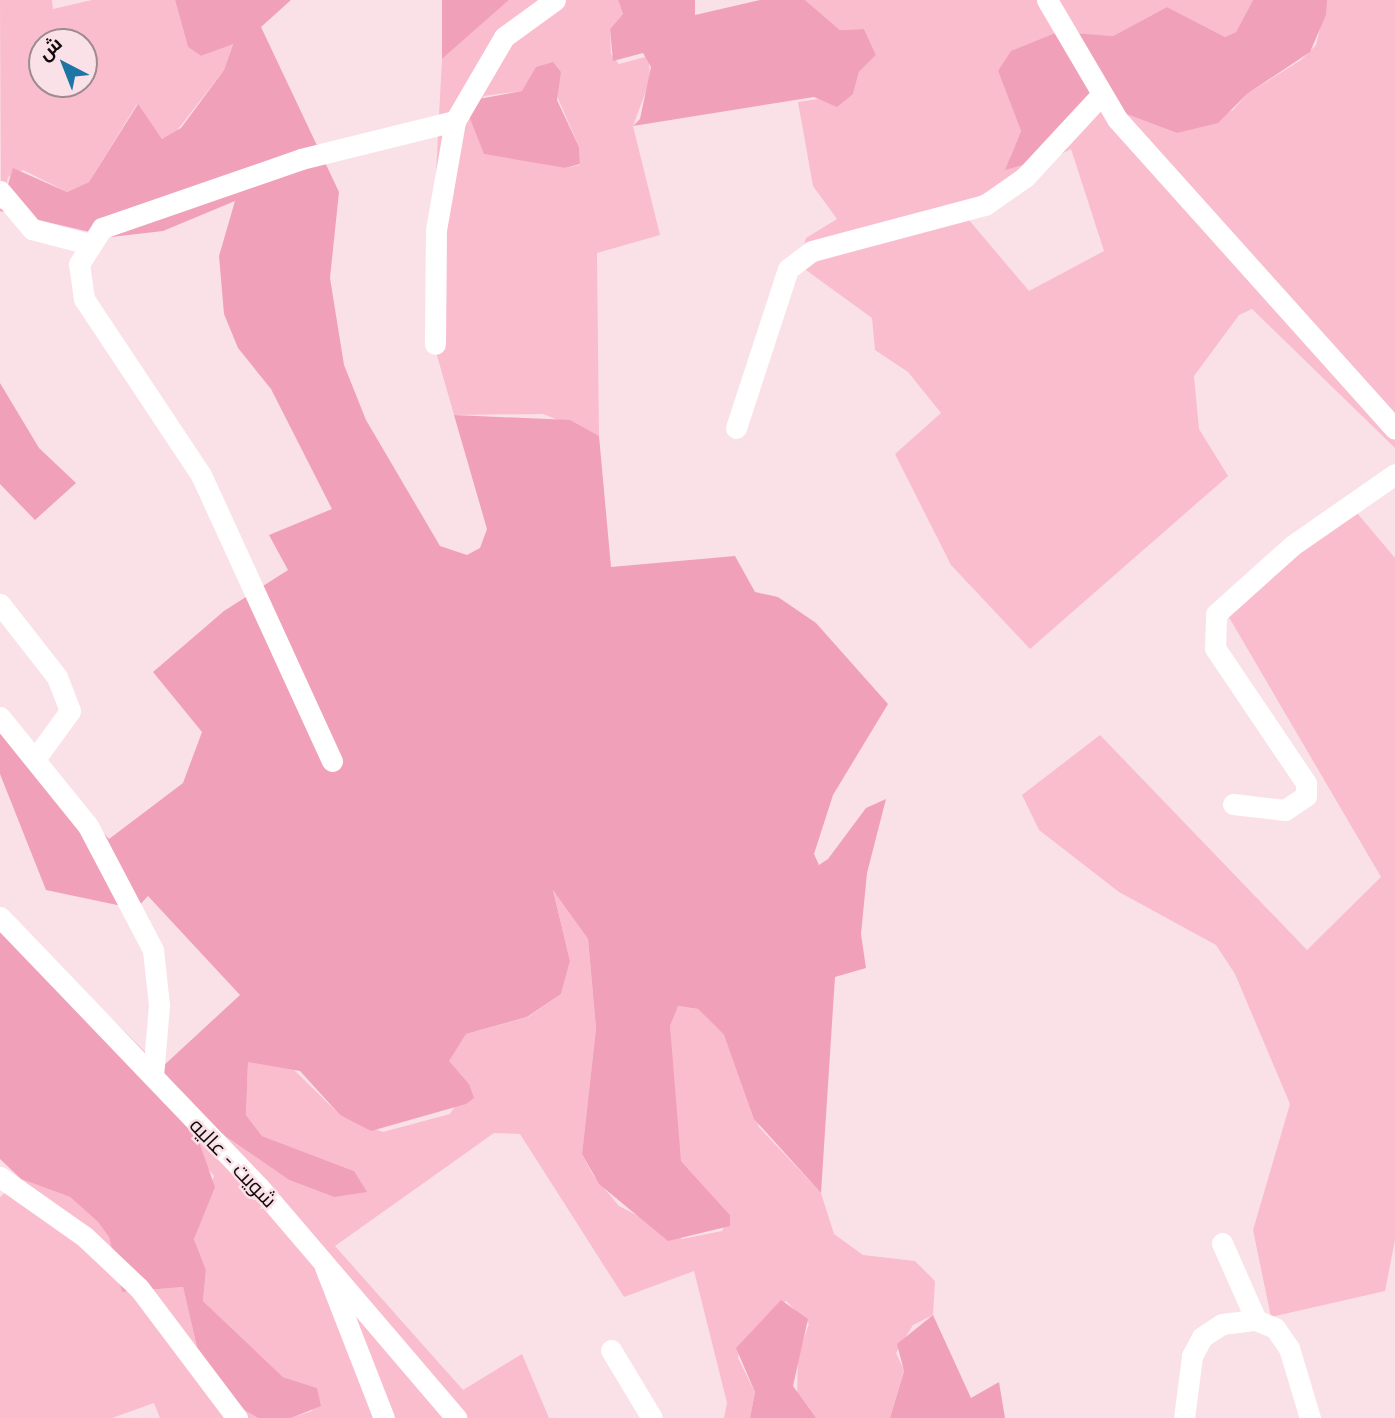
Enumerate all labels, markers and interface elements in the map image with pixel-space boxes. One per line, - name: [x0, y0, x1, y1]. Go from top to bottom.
- north arrow: [28, 28, 98, 98]
- text: ش: [33, 31, 68, 67]
- street label: شويت - عاليه: [184, 1113, 282, 1213]

